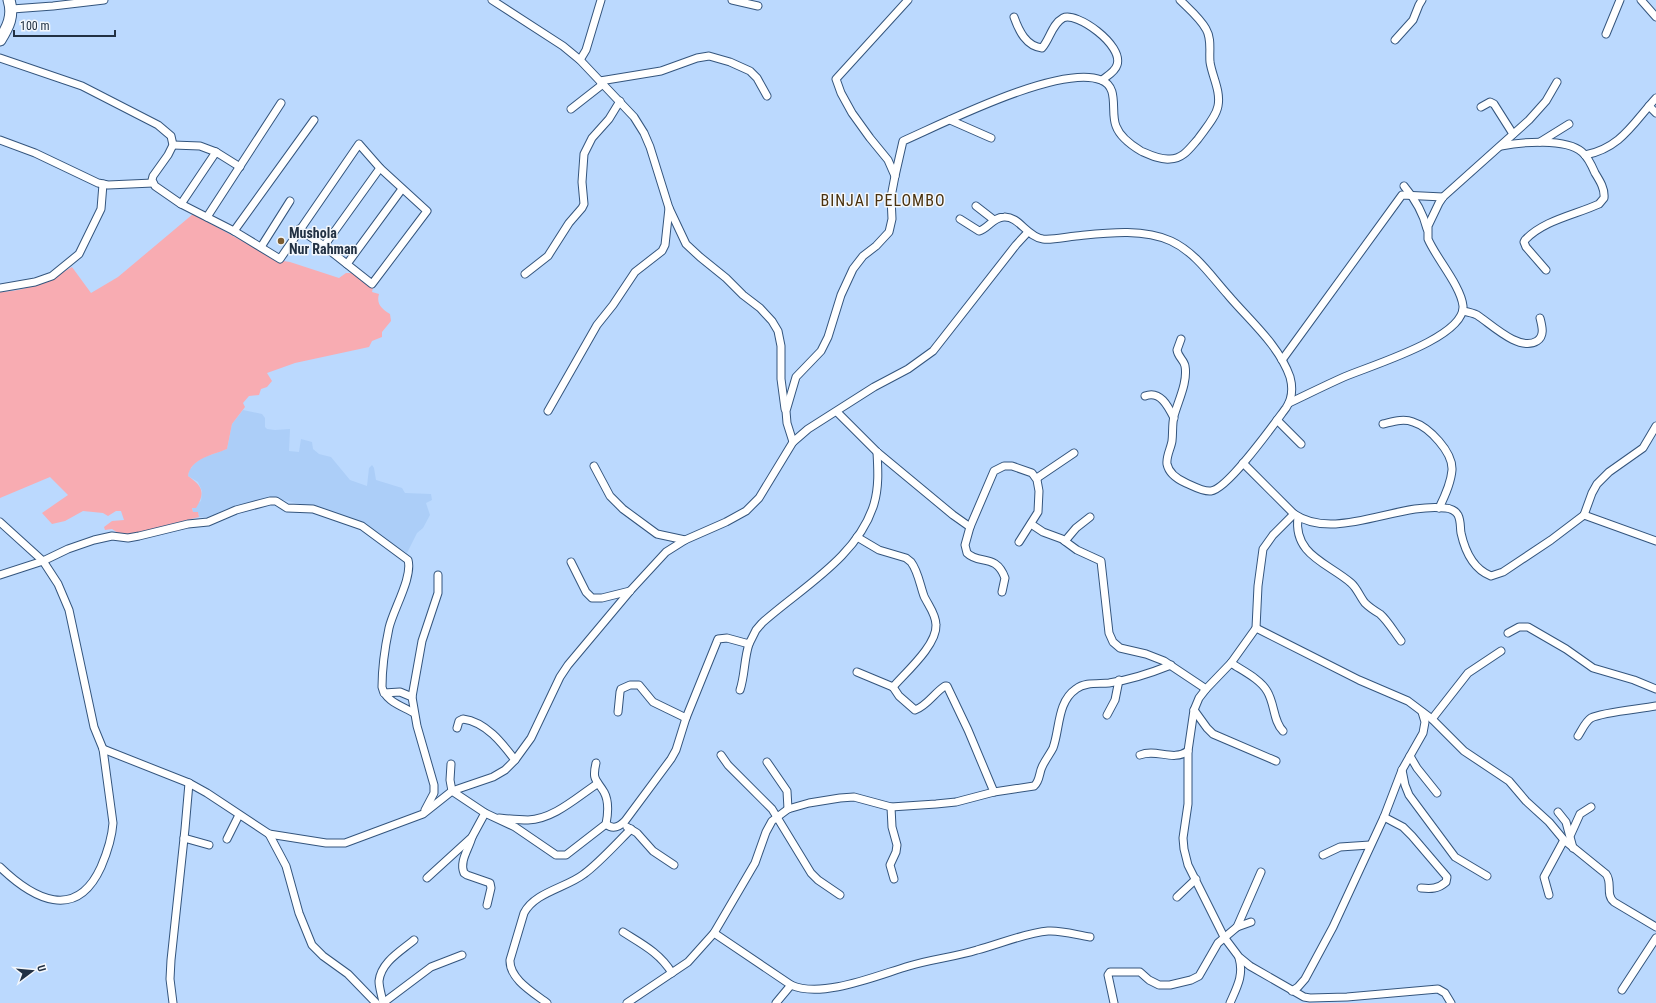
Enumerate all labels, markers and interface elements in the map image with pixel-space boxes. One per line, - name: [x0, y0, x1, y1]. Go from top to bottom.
- scale bar: [14, 12, 115, 38]
- text: 100 m: [20, 19, 50, 33]
- district label: BINJAI PELOMBO: [820, 191, 946, 210]
- place label: Mushola Nur Rahman: [289, 225, 358, 257]
- marker: Mushola Nur Rahman: [276, 236, 286, 246]
- north arrow: [12, 951, 52, 991]
- text: U: [34, 964, 48, 973]

